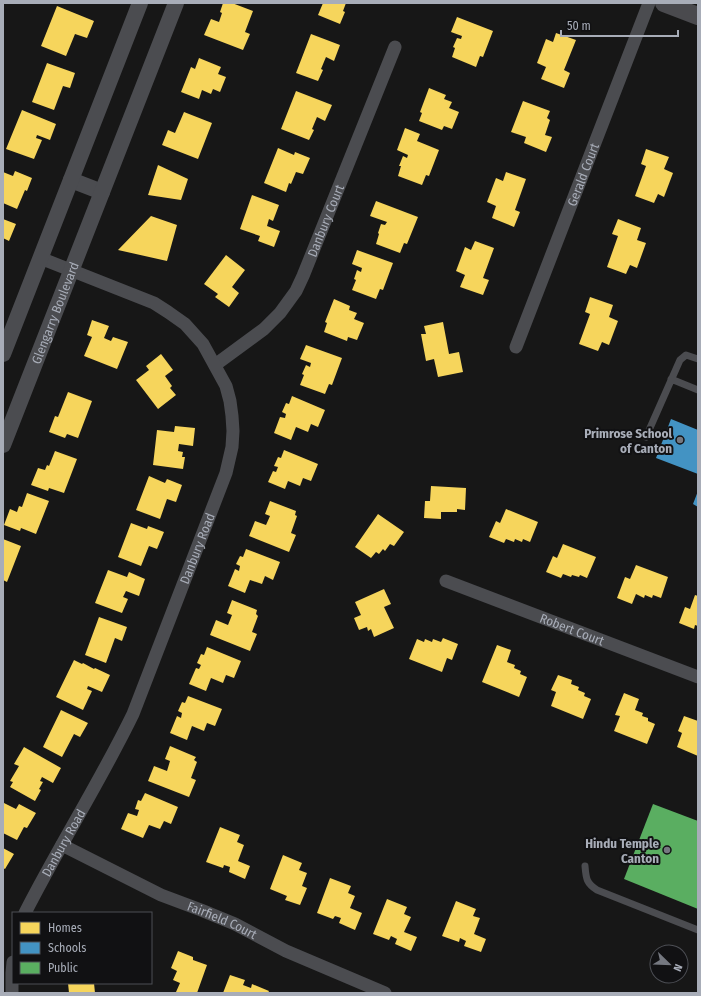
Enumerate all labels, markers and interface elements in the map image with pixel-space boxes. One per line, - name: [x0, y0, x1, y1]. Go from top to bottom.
- scale bar: [561, 12, 678, 38]
- text: 50 m: [567, 19, 591, 33]
- street label: Gerald Court: [564, 140, 602, 208]
- street label: Danbury Court: [305, 182, 347, 259]
- street label: Glengarry Boulevard: [29, 260, 82, 366]
- place label: Primrose School of Canton: [584, 426, 672, 456]
- marker: Primrose School of Canton: [675, 435, 685, 445]
- street label: Danbury Road: [177, 511, 218, 586]
- street label: Robert Court: [538, 610, 607, 649]
- street label: Danbury Road: [39, 807, 88, 879]
- place label: Hindu Temple Canton: [585, 836, 659, 866]
- marker: Hindu Temple Canton: [662, 845, 672, 855]
- street label: Fairfield Court: [185, 899, 260, 943]
- legend: [12, 912, 152, 984]
- text: Homes: [48, 921, 82, 935]
- text: Schools: [48, 941, 86, 955]
- north arrow: [649, 944, 689, 984]
- text: Public: [48, 961, 78, 975]
- text: N: [670, 962, 685, 973]

